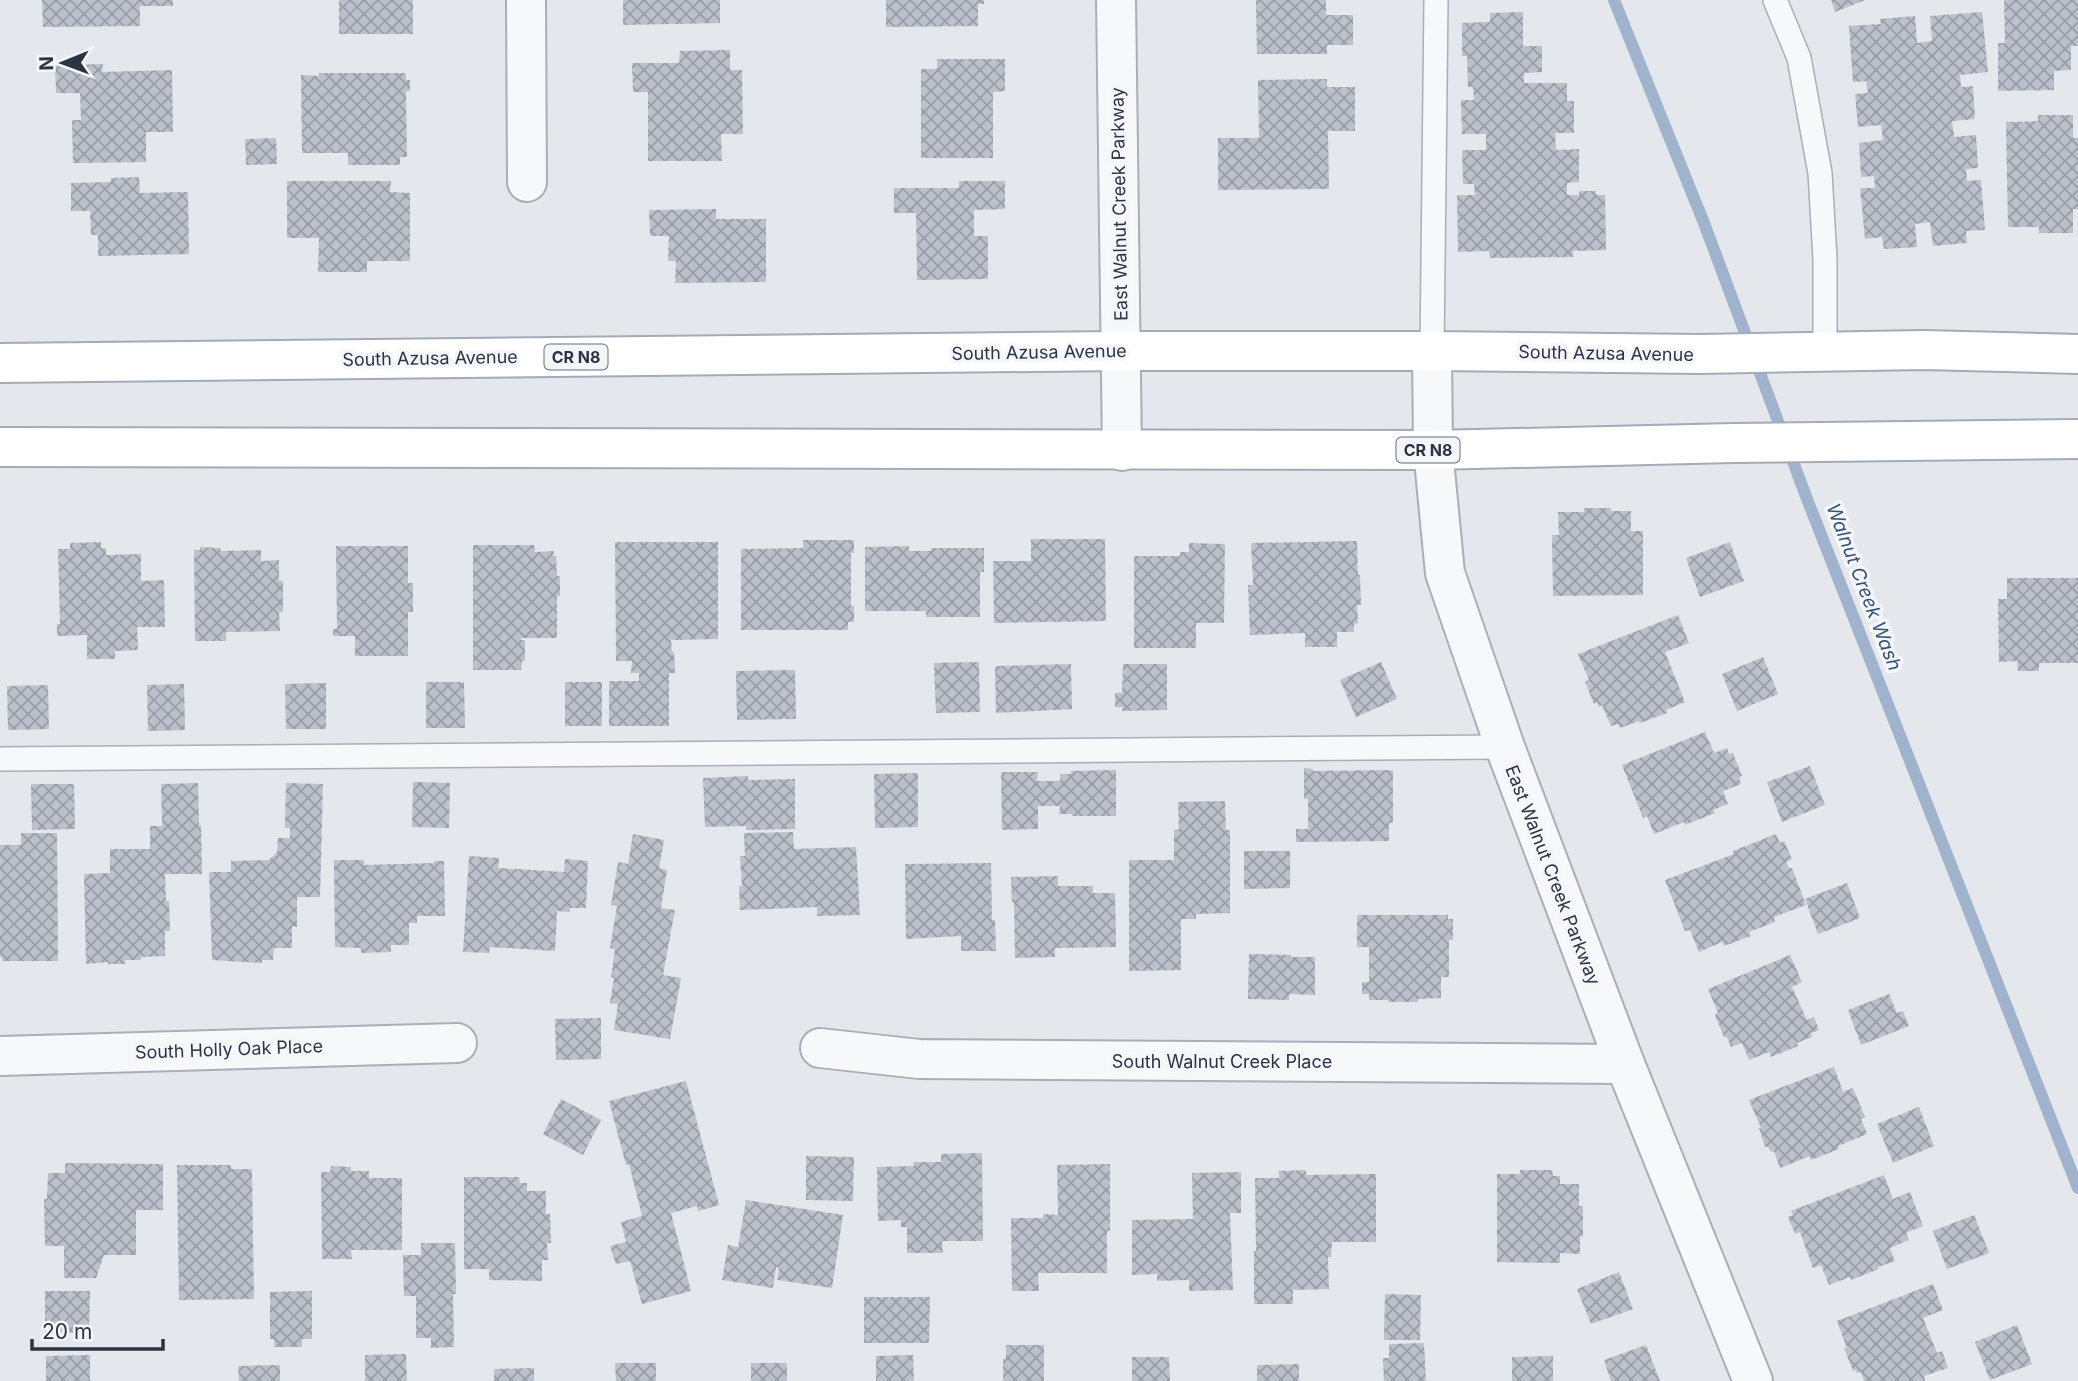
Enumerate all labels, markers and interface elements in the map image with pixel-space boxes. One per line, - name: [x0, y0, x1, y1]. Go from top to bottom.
- north arrow: [28, 28, 98, 98]
- text: N: [35, 56, 58, 71]
- street label: East Walnut Creek Parkway: [1106, 87, 1132, 321]
- street label: South Azusa Avenue: [951, 340, 1127, 364]
- street label: South Azusa Avenue: [1518, 341, 1694, 365]
- road number: CR N8: [544, 344, 608, 370]
- street label: South Azusa Avenue: [342, 346, 518, 370]
- road number: CR N8: [1396, 438, 1460, 463]
- water label: Walnut Creek Wash: [1822, 500, 1906, 674]
- street label: East Walnut Creek Parkway: [1501, 762, 1605, 988]
- street label: South Holly Oak Place: [135, 1035, 323, 1063]
- street label: South Walnut Creek Place: [1112, 1051, 1332, 1072]
- scale bar: [32, 1308, 163, 1352]
- text: 20 m: [42, 1319, 92, 1344]

